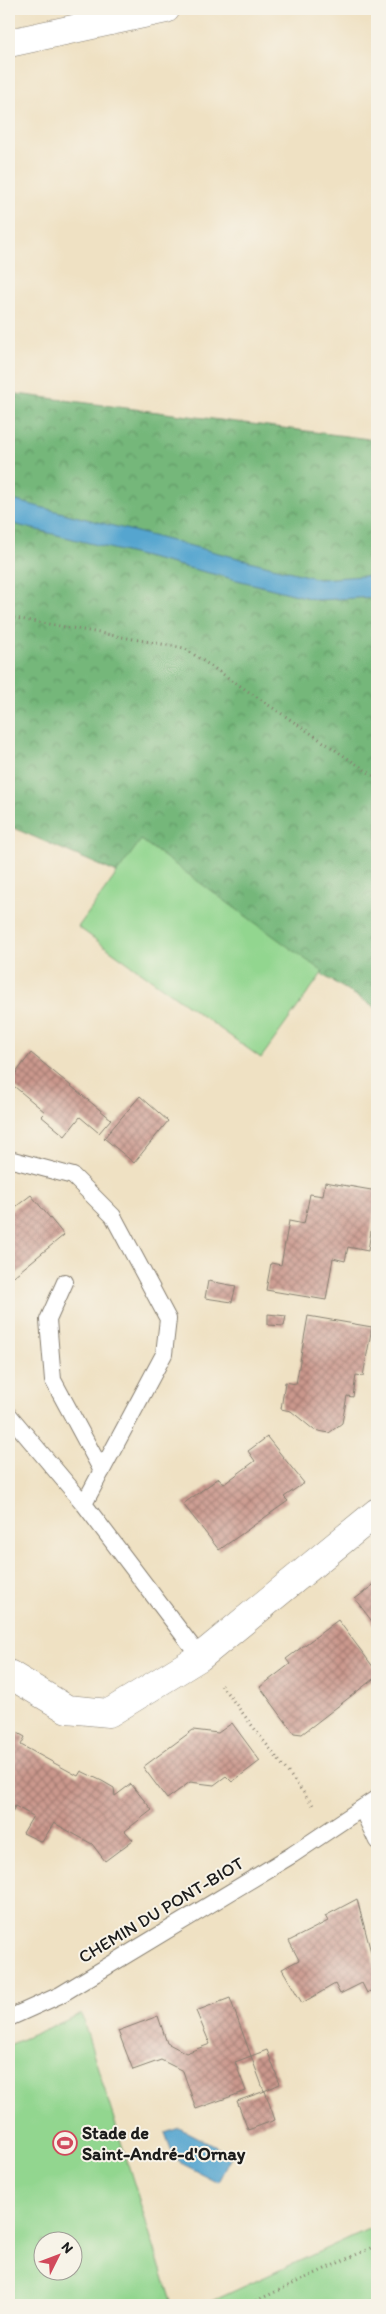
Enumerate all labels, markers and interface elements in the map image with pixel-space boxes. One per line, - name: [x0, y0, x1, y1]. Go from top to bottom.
- street label: CHEMIN DU PONT-BIOT: [74, 1852, 248, 1968]
- place label: Stade de Saint-André-d'Ornay: [82, 2122, 246, 2165]
- sports icon: Stade de Saint-André-d'Ornay: [52, 2130, 78, 2156]
- north arrow: [32, 2232, 82, 2282]
- text: N: [58, 2238, 77, 2257]

